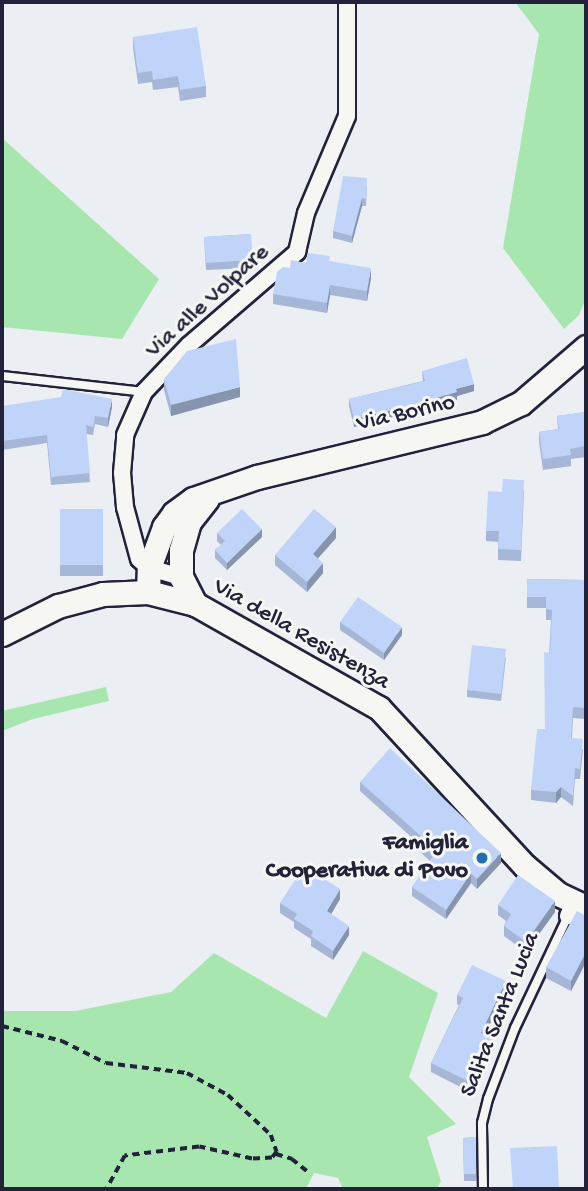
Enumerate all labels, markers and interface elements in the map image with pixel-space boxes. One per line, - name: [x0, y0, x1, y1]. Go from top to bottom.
- street label: Via alle Volpare: [140, 239, 276, 365]
- street label: Via Borino: [354, 389, 458, 439]
- street label: Via della Resistenza: [208, 573, 394, 697]
- place label: Famiglia Cooperativa di Povo: [266, 830, 468, 886]
- marker: Famiglia Cooperativa di Povo: [474, 850, 490, 866]
- street label: Salita Santa Lucia: [455, 928, 547, 1102]

